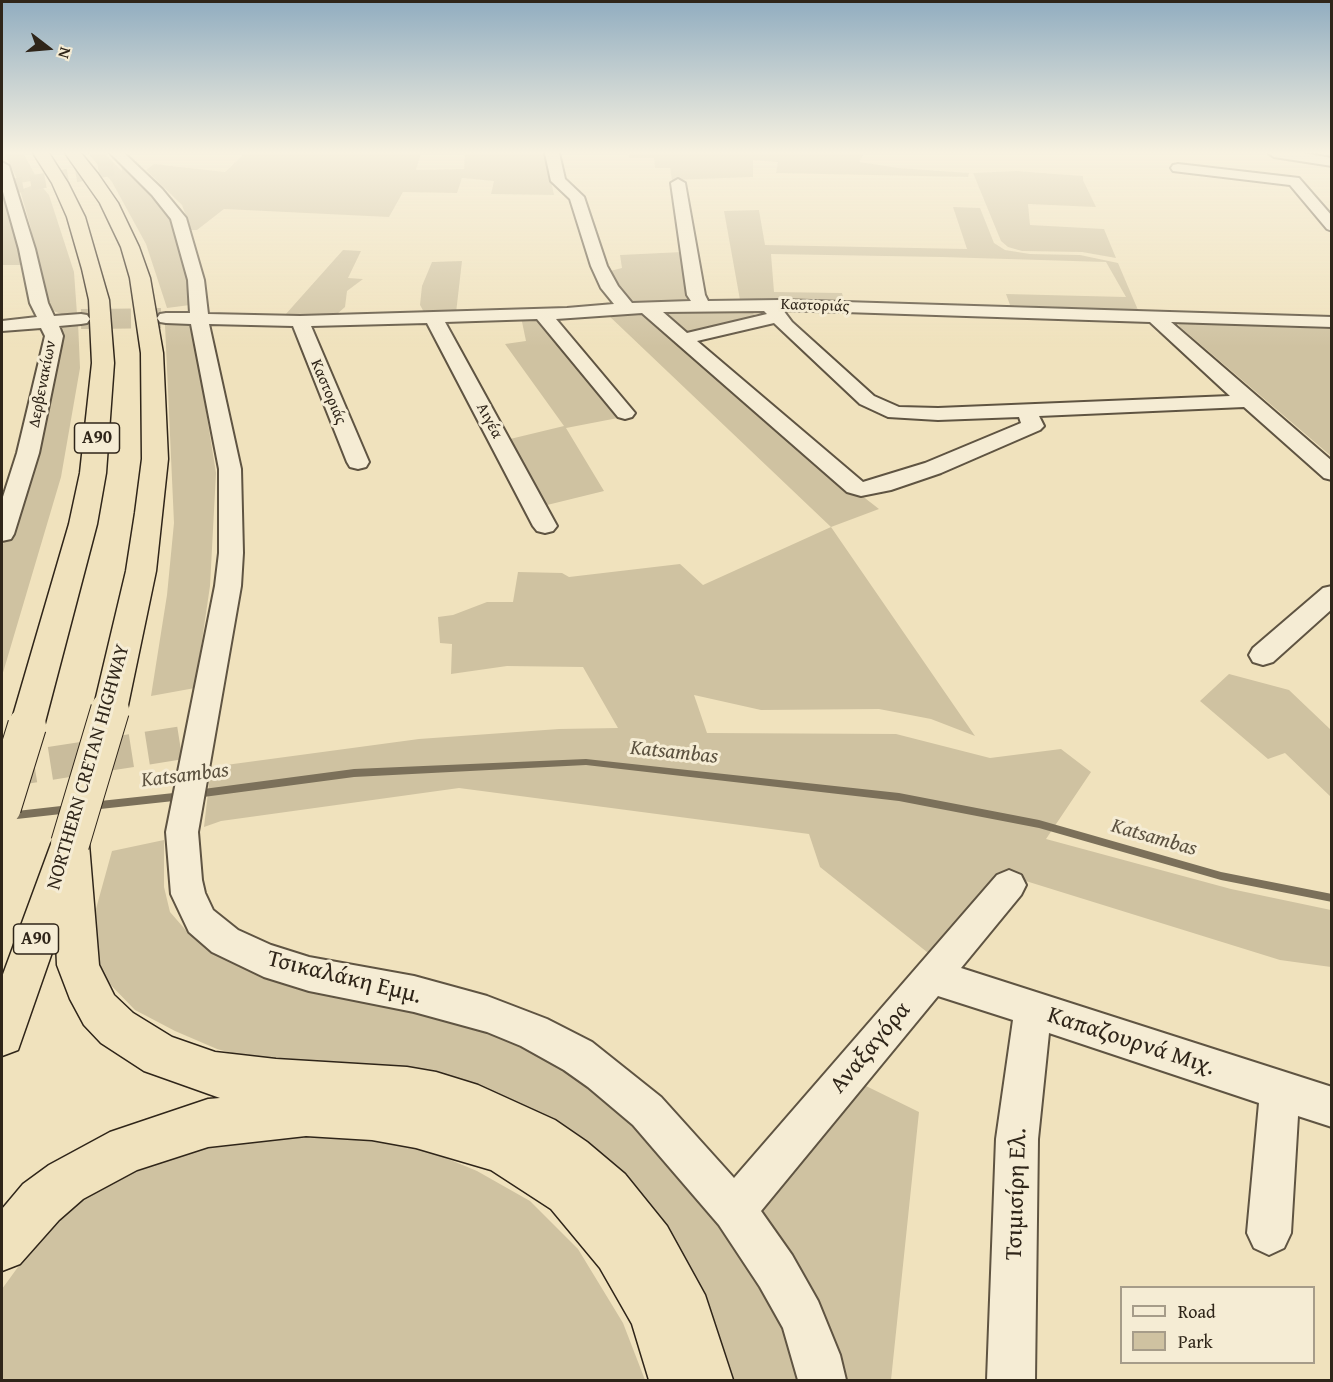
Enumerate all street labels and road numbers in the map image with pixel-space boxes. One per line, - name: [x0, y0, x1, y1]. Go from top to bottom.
- street label: Καστοριάς: [780, 295, 850, 317]
- street label: Δερβενακίων: [25, 339, 61, 429]
- street label: Καστοριάς: [306, 357, 350, 427]
- street label: Αιγέα: [472, 400, 506, 442]
- road number: Α90: [74, 423, 120, 453]
- street label: NORTHERN CRETAN HIGHWAY: [42, 641, 136, 893]
- road number: Α90: [14, 924, 58, 954]
- street label: Τσικαλάκη Εμμ.: [264, 945, 424, 1011]
- street label: Αναξαγόρα: [824, 996, 918, 1100]
- street label: Καπαζουρνά Μιχ.: [1044, 1001, 1218, 1083]
- street label: Τσιμισίρη Ελ.: [1000, 1128, 1034, 1260]

